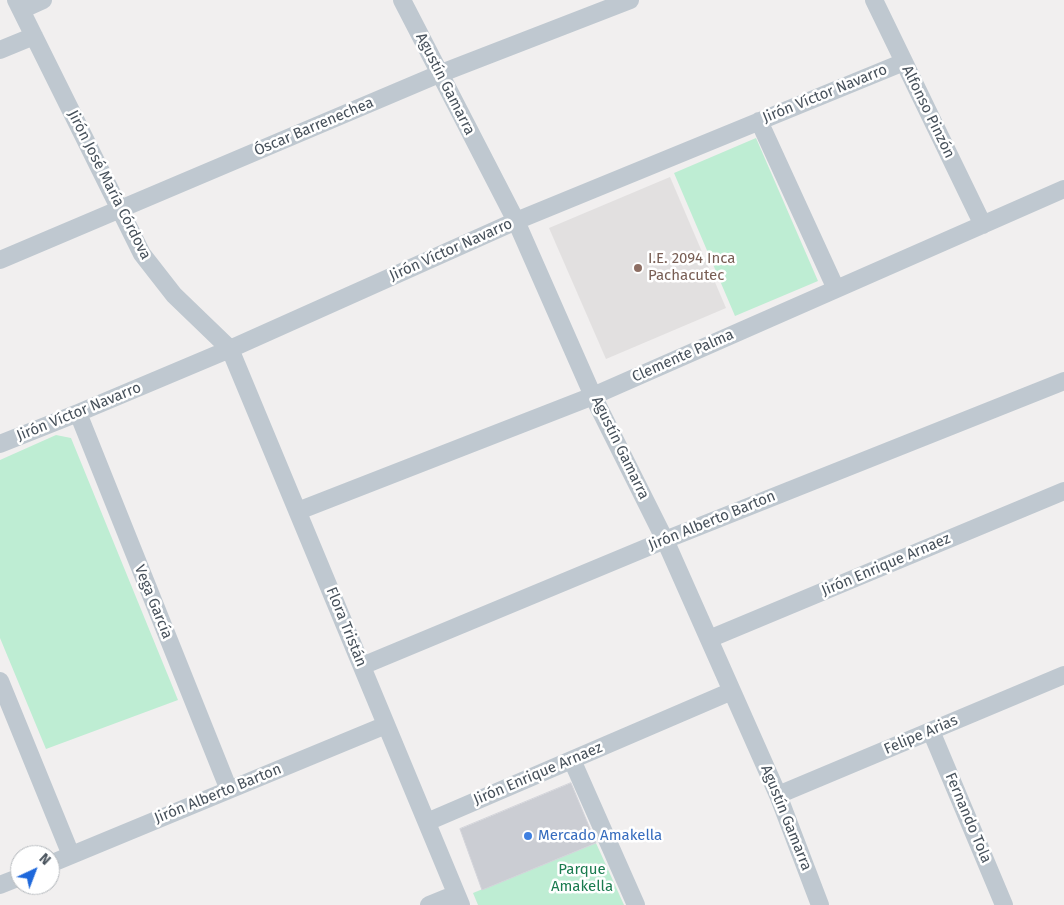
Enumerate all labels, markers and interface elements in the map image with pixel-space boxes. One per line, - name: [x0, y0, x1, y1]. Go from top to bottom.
- street label: Agustín Gamarra: [412, 30, 478, 138]
- street label: Jirón Víctor Navarro: [760, 61, 890, 127]
- street label: Alfonso Pinzón: [898, 63, 958, 161]
- street label: Óscar Barrenechea: [252, 94, 376, 160]
- street label: Jirón José María Córdova: [63, 107, 155, 263]
- street label: Jirón Víctor Navarro: [387, 215, 515, 285]
- place label: I.E. 2094 Inca Pachacutec: [648, 250, 735, 285]
- marker: I.E. 2094 Inca Pachacutec: [632, 262, 644, 274]
- street label: Clemente Palma: [629, 326, 737, 386]
- street label: Jirón Víctor Navarro: [14, 379, 144, 445]
- street label: Agustín Gamarra: [587, 394, 653, 502]
- street label: Jirón Alberto Barton: [646, 487, 778, 555]
- street label: Jirón Enrique Arnaez: [819, 530, 953, 600]
- street label: Vega García: [130, 562, 176, 642]
- street label: Flora Tristán: [322, 585, 370, 669]
- street label: Felipe Arias: [881, 711, 961, 759]
- street label: Jirón Enrique Arnaez: [471, 739, 605, 809]
- street label: Jirón Alberto Barton: [152, 760, 284, 828]
- street label: Agustín Gamarra: [757, 763, 815, 873]
- street label: Fernando Tola: [941, 770, 995, 866]
- place label: Mercado Amakella: [538, 827, 662, 845]
- marker: Mercado Amakella: [522, 830, 534, 842]
- north arrow: [10, 845, 60, 895]
- text: N: [36, 850, 54, 869]
- park label: Parque Amakella: [551, 861, 613, 896]

